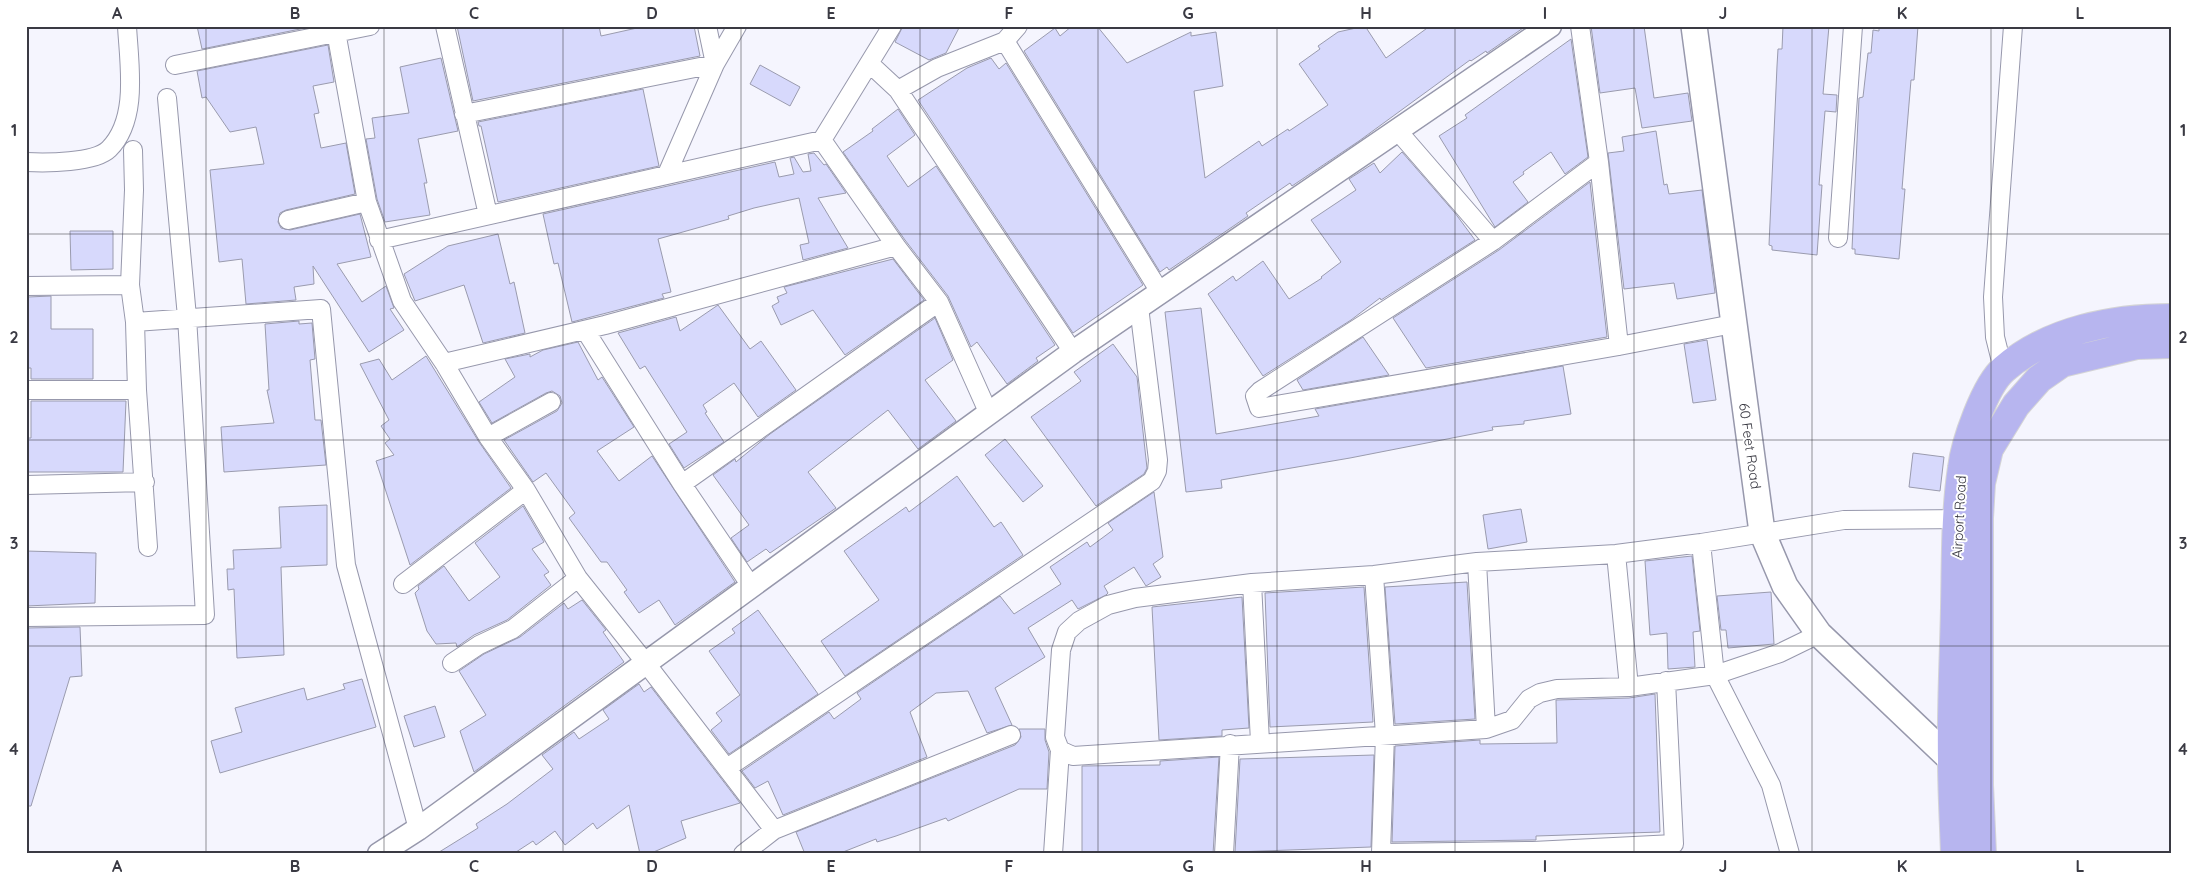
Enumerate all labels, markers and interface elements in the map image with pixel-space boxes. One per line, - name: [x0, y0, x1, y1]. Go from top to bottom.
- text: A: [112, 3, 123, 23]
- text: B: [290, 3, 300, 23]
- text: C: [469, 3, 479, 23]
- text: D: [646, 3, 658, 23]
- text: E: [826, 3, 836, 23]
- text: F: [1005, 3, 1014, 23]
- text: G: [1182, 3, 1194, 23]
- text: H: [1360, 3, 1372, 23]
- text: I: [1543, 3, 1547, 23]
- text: J: [1719, 3, 1727, 23]
- text: K: [1897, 3, 1907, 23]
- text: L: [2076, 3, 2085, 23]
- text: 1: [11, 120, 17, 140]
- text: 1: [2180, 120, 2186, 140]
- text: 2: [9, 327, 19, 347]
- text: 2: [2178, 327, 2188, 347]
- street label: 60 Feet Road: [1735, 402, 1765, 490]
- street label: Airport Road: [1948, 475, 1970, 559]
- text: 3: [10, 533, 18, 553]
- text: 3: [2179, 533, 2187, 553]
- text: 4: [9, 739, 19, 759]
- text: 4: [2178, 739, 2188, 759]
- text: A: [112, 856, 123, 876]
- text: B: [290, 856, 300, 876]
- text: C: [469, 856, 479, 876]
- text: D: [646, 856, 658, 876]
- text: E: [826, 856, 836, 876]
- text: F: [1005, 856, 1014, 876]
- text: G: [1182, 856, 1194, 876]
- text: H: [1360, 856, 1372, 876]
- text: I: [1543, 856, 1547, 876]
- text: J: [1719, 856, 1727, 876]
- text: K: [1897, 856, 1907, 876]
- text: L: [2076, 856, 2085, 876]

